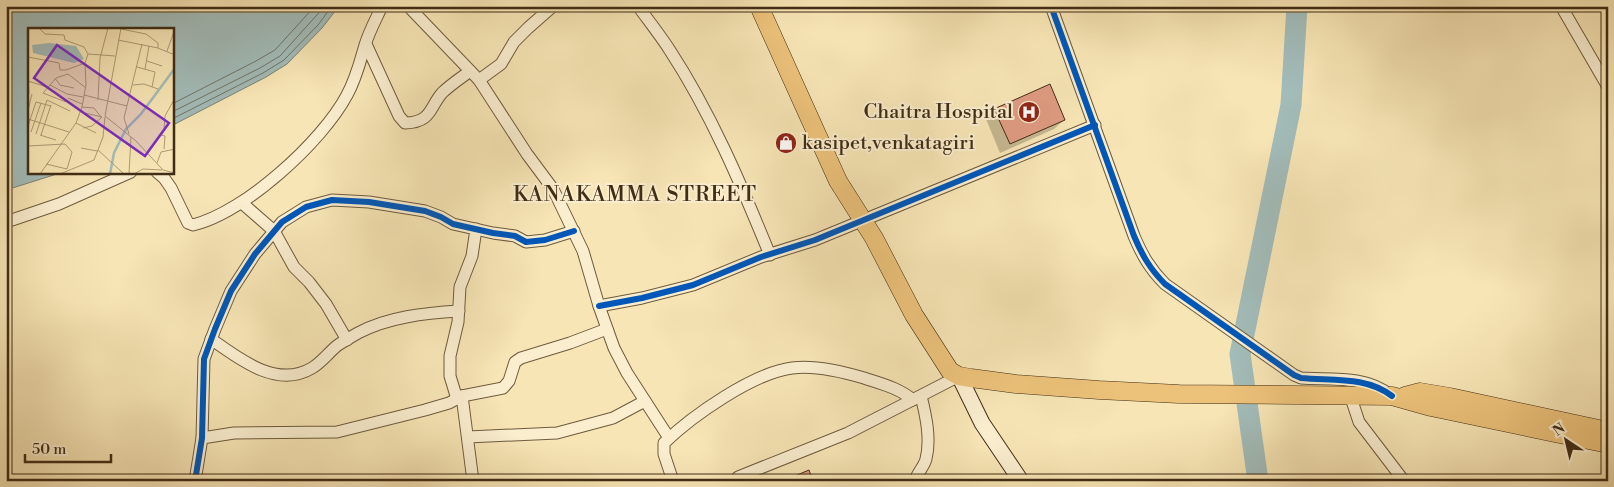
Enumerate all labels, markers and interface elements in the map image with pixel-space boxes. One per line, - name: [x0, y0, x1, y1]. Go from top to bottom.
- inset map: [28, 28, 174, 174]
- place label: Chaitra Hospital: [864, 100, 1013, 125]
- hospital icon: Chaitra Hospital: [1017, 100, 1041, 124]
- shop icon: kasipet,venkatagiri: [774, 131, 798, 155]
- place label: kasipet,venkatagiri: [802, 131, 975, 156]
- district label: KANAKAMMA STREET: [513, 182, 757, 208]
- north arrow: [1542, 414, 1592, 464]
- text: N: [1549, 420, 1569, 441]
- scale bar: [25, 432, 111, 464]
- text: 50 m: [32, 440, 66, 459]

